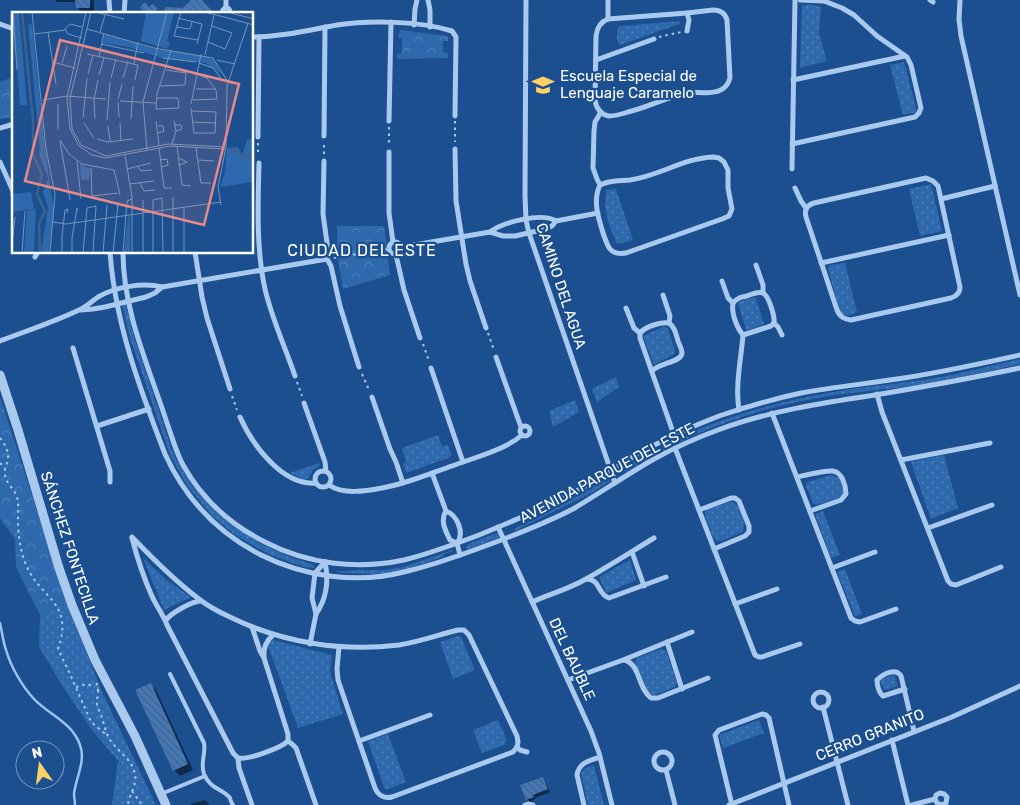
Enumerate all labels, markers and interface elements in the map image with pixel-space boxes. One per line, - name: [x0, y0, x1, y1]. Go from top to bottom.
- inset map: [12, 12, 254, 254]
- place label: Escuela Especial de Lenguaje Caramelo: [560, 67, 697, 102]
- school or university icon: Escuela Especial de Lenguaje Caramelo: [530, 72, 556, 98]
- street label: CAMINO DEL AGUA: [532, 221, 590, 351]
- district label: CIUDAD DEL ESTE: [287, 241, 437, 260]
- street label: AVENIDA PARQUE DEL ESTE: [516, 419, 698, 527]
- street label: SÁNCHEZ FONTECILLA: [37, 469, 103, 627]
- street label: DEL BAUBLE: [545, 615, 599, 703]
- street label: CERRO GRANITO: [813, 705, 927, 765]
- north arrow: [15, 740, 65, 790]
- text: N: [30, 743, 44, 762]

